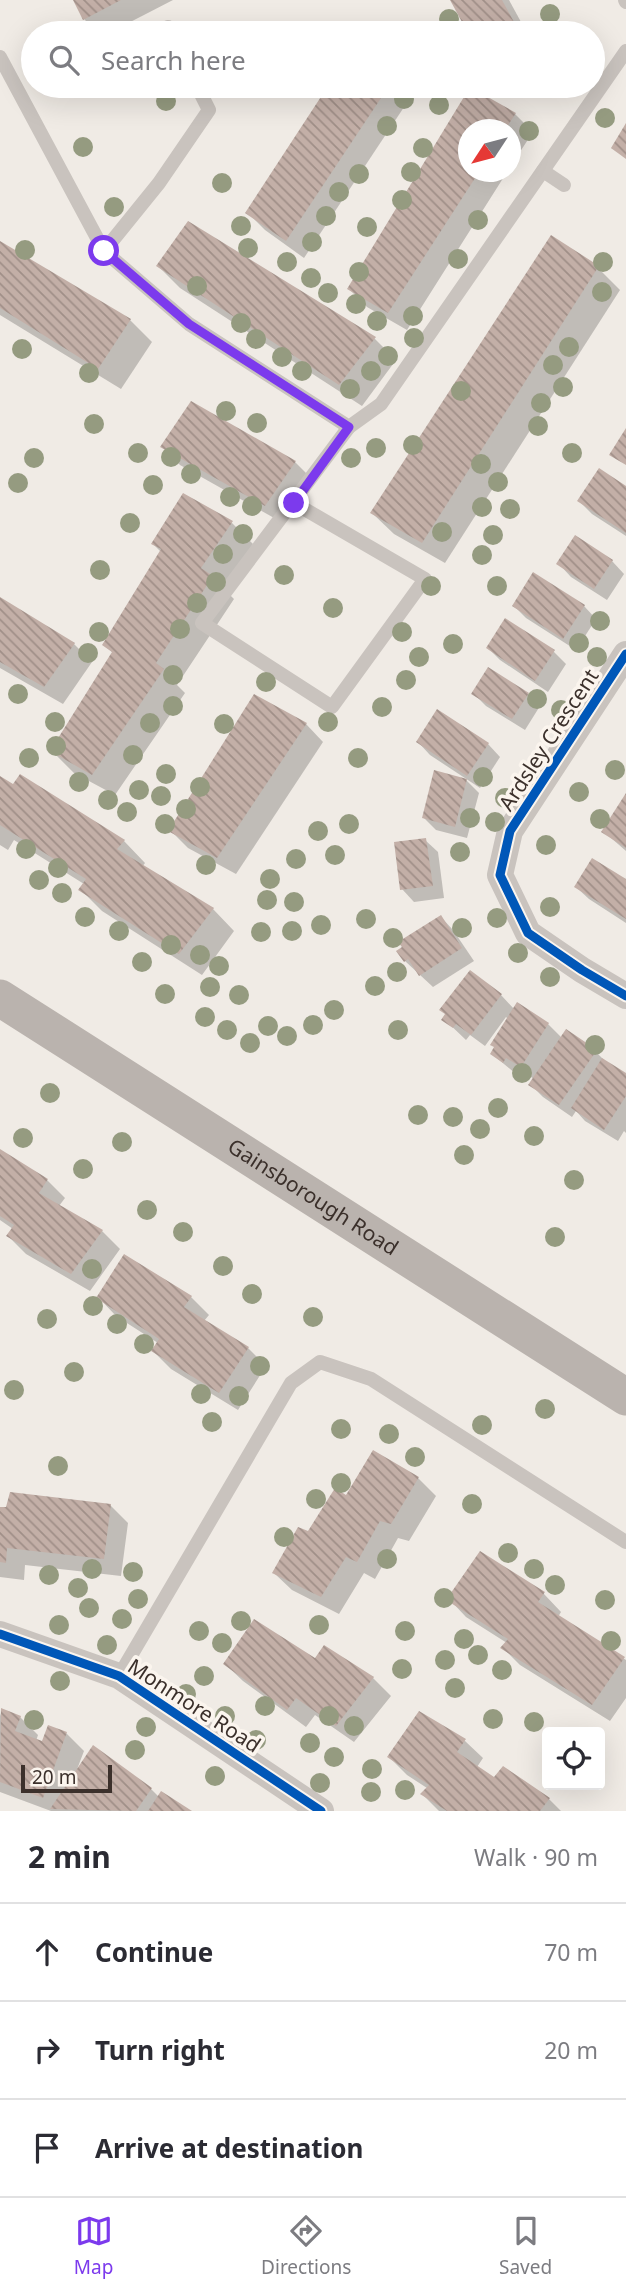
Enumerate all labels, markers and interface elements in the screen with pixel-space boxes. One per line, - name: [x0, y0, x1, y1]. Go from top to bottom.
- search box: [21, 21, 605, 98]
- icon: search: [45, 41, 83, 79]
- text: Search here: [101, 42, 246, 78]
- north arrow: [458, 119, 521, 182]
- route start: [88, 235, 119, 266]
- route end: [278, 487, 309, 518]
- street label: Ardsley Crescent: [492, 663, 605, 816]
- street label: Gainsborough Road: [223, 1132, 404, 1261]
- street label: Monmore Road: [123, 1652, 266, 1759]
- map controls: [542, 1727, 605, 1790]
- button: locate: [542, 1727, 605, 1790]
- scale bar: [21, 1762, 112, 1794]
- text: 20 m: [32, 1764, 76, 1790]
- text: 2 min: [28, 1836, 111, 1877]
- text: Walk · 90 m: [474, 1841, 598, 1873]
- icon: ahead: [28, 1933, 66, 1971]
- text: Continue: [95, 1934, 213, 1970]
- text: 70 m: [544, 1936, 598, 1968]
- icon: right: [28, 2031, 66, 2069]
- text: Turn right: [95, 2032, 225, 2068]
- text: 20 m: [544, 2034, 598, 2066]
- icon: arrive: [28, 2129, 66, 2167]
- text: Arrive at destination: [95, 2130, 364, 2166]
- tab: Map: [74, 2212, 113, 2280]
- tab: Directions: [261, 2212, 351, 2280]
- tab: Saved: [499, 2212, 552, 2280]

